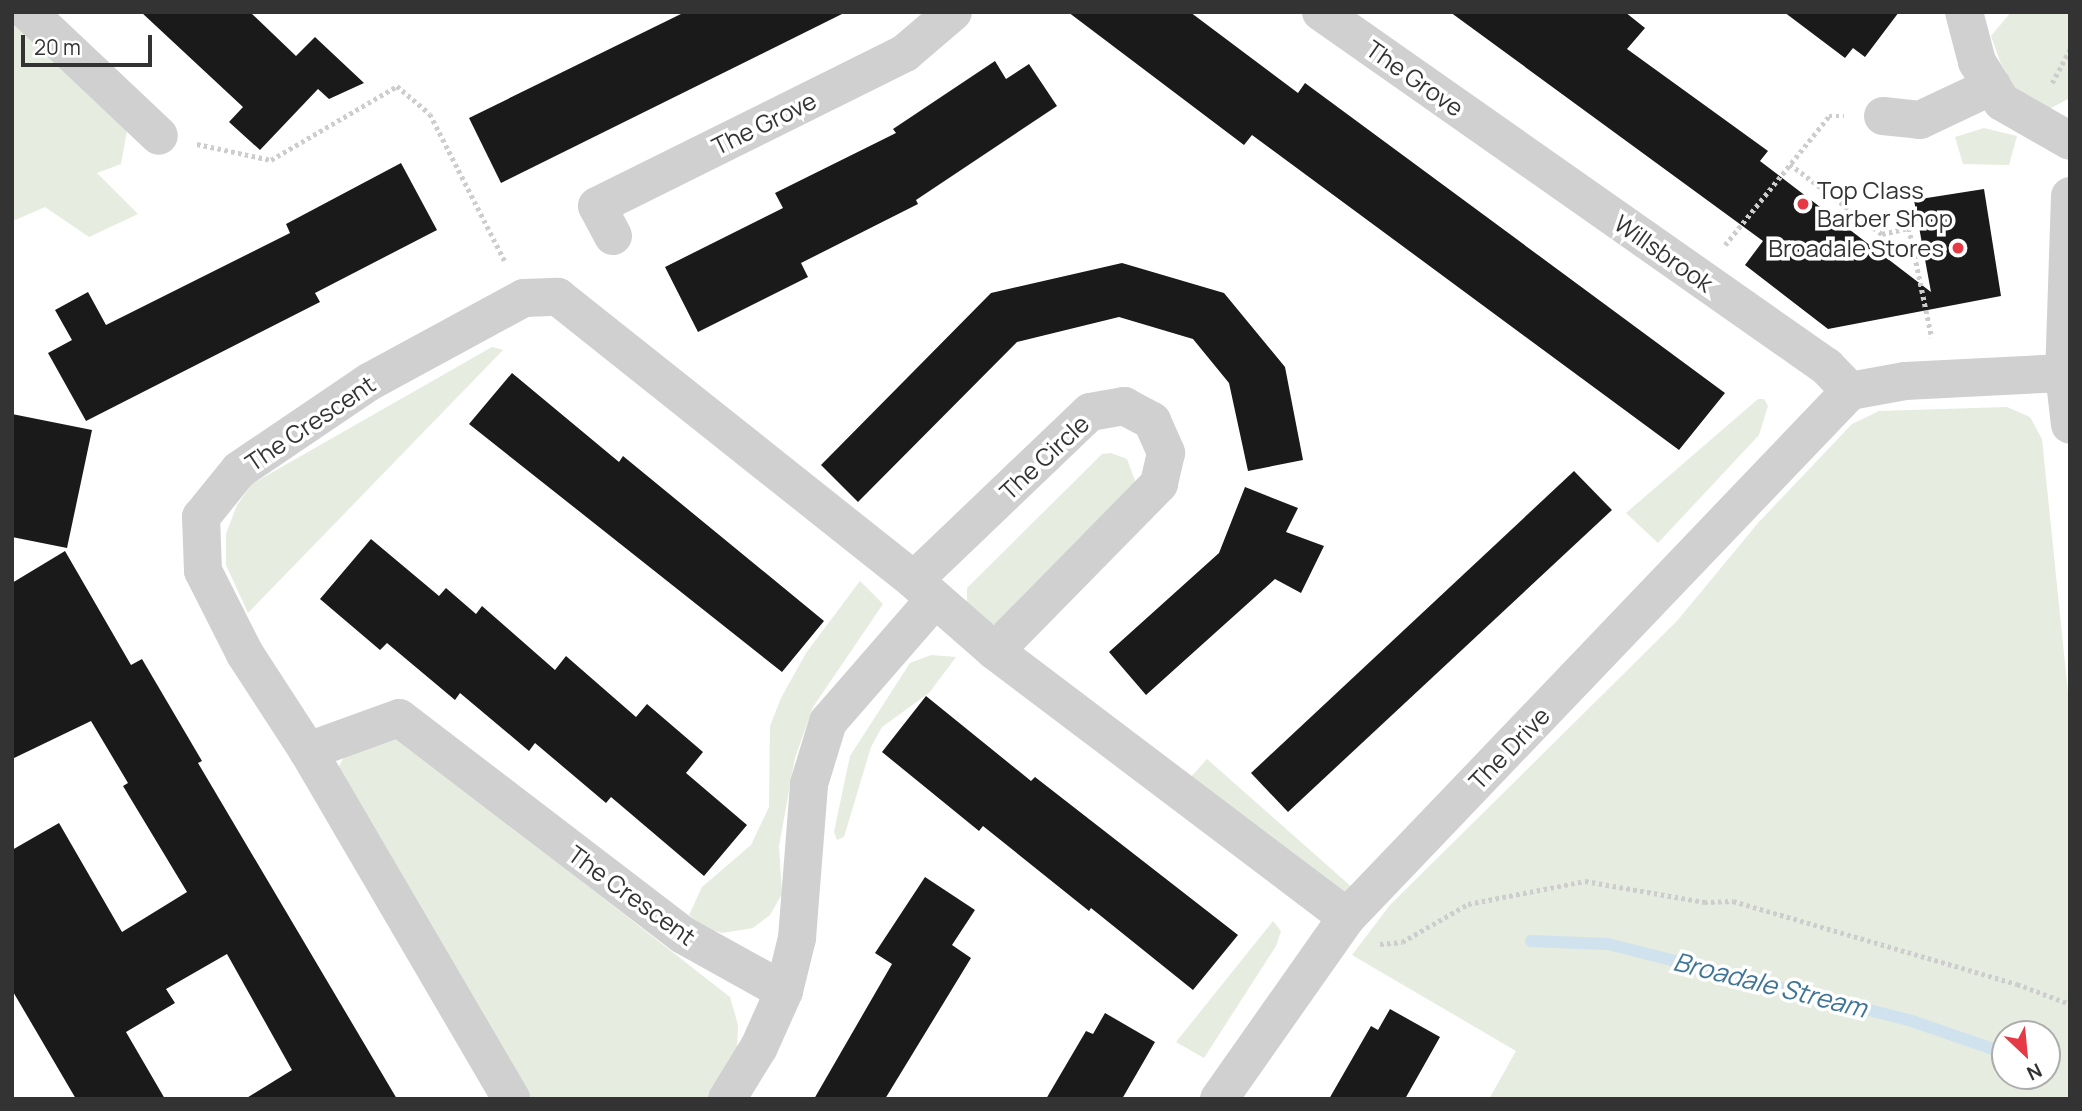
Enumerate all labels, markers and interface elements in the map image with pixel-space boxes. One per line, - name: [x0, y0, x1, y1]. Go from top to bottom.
- scale bar: [24, 21, 156, 65]
- text: 20 m: [34, 33, 81, 61]
- street label: The Grove: [1361, 34, 1469, 122]
- street label: The Grove: [707, 85, 821, 161]
- place label: Top Class Barber Shop: [1817, 176, 1953, 232]
- marker: Top Class Barber Shop: [1795, 196, 1811, 212]
- street label: Willsbrook: [1609, 208, 1719, 298]
- place label: Broadale Stores: [1768, 234, 1944, 262]
- marker: Broadale Stores: [1950, 240, 1966, 256]
- street label: The Crescent: [240, 369, 380, 477]
- street label: The Circle: [994, 409, 1094, 505]
- street label: The Drive: [1463, 701, 1555, 795]
- street label: The Crescent: [563, 839, 701, 951]
- water label: Broadale Stream: [1670, 946, 1870, 1024]
- north arrow: [1991, 1020, 2061, 1090]
- text: N: [2022, 1057, 2046, 1087]

